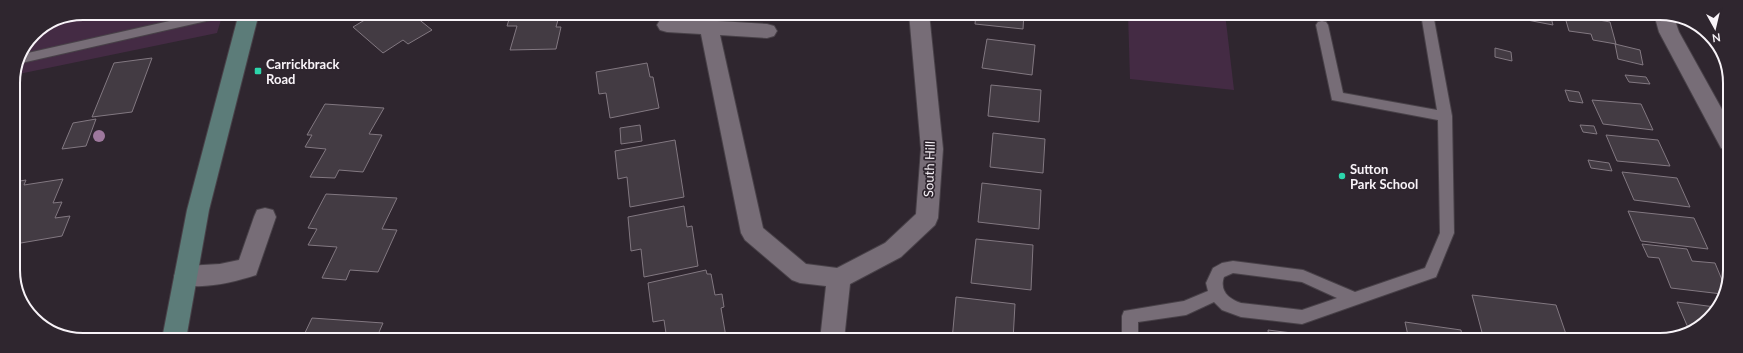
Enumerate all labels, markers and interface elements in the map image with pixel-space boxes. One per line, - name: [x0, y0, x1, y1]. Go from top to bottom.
- north arrow: [1695, 8, 1735, 48]
- text: N: [1711, 31, 1722, 45]
- place label: Carrickbrack Road: [266, 56, 339, 87]
- marker: Carrickbrack Road: [253, 66, 263, 76]
- street label: South Hill: [920, 141, 938, 197]
- place label: Sutton Park School: [1350, 161, 1418, 192]
- marker: Sutton Park School: [1337, 171, 1347, 181]

